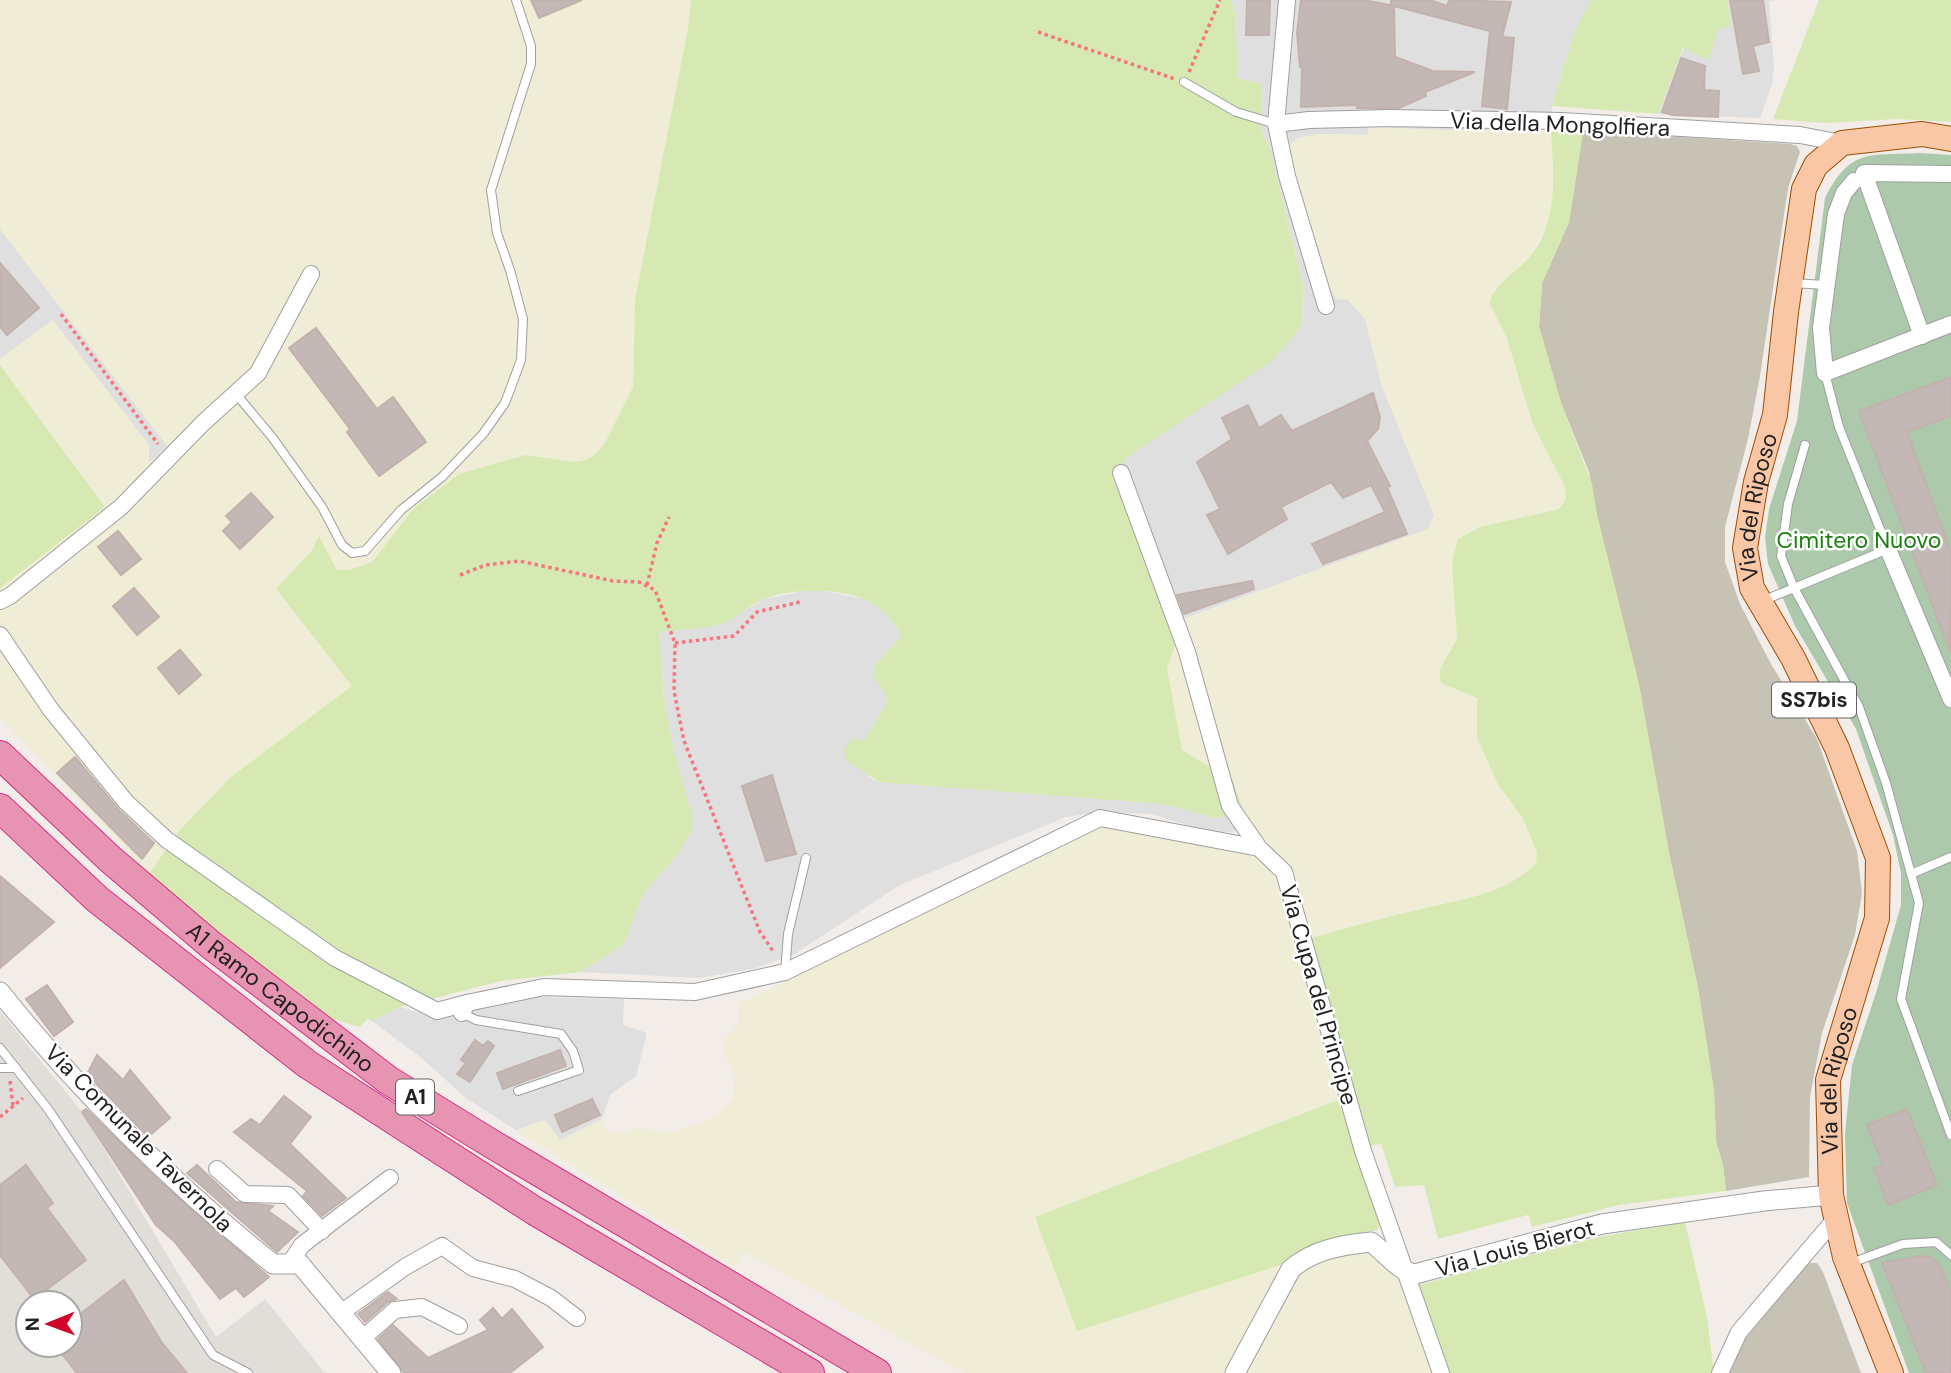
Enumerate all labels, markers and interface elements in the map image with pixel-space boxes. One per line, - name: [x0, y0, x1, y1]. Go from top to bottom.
- street label: Via della Mongolfiera: [1449, 105, 1671, 143]
- street label: Via del Riposo: [1730, 429, 1784, 583]
- park label: Cimitero Nuovo: [1777, 525, 1941, 555]
- road number: SS7bis: [1772, 682, 1856, 718]
- street label: Via Cupa del Principe: [1273, 881, 1365, 1109]
- street label: A1 Ramo Capodichino: [180, 915, 381, 1079]
- street label: Via del Riposo: [1813, 1003, 1864, 1155]
- street label: Via Comunale Tavernola: [39, 1038, 239, 1238]
- road number: A1: [396, 1080, 434, 1114]
- street label: Via Louis Bierot: [1432, 1212, 1598, 1284]
- north arrow: [14, 1289, 84, 1359]
- text: N: [20, 1317, 45, 1331]

